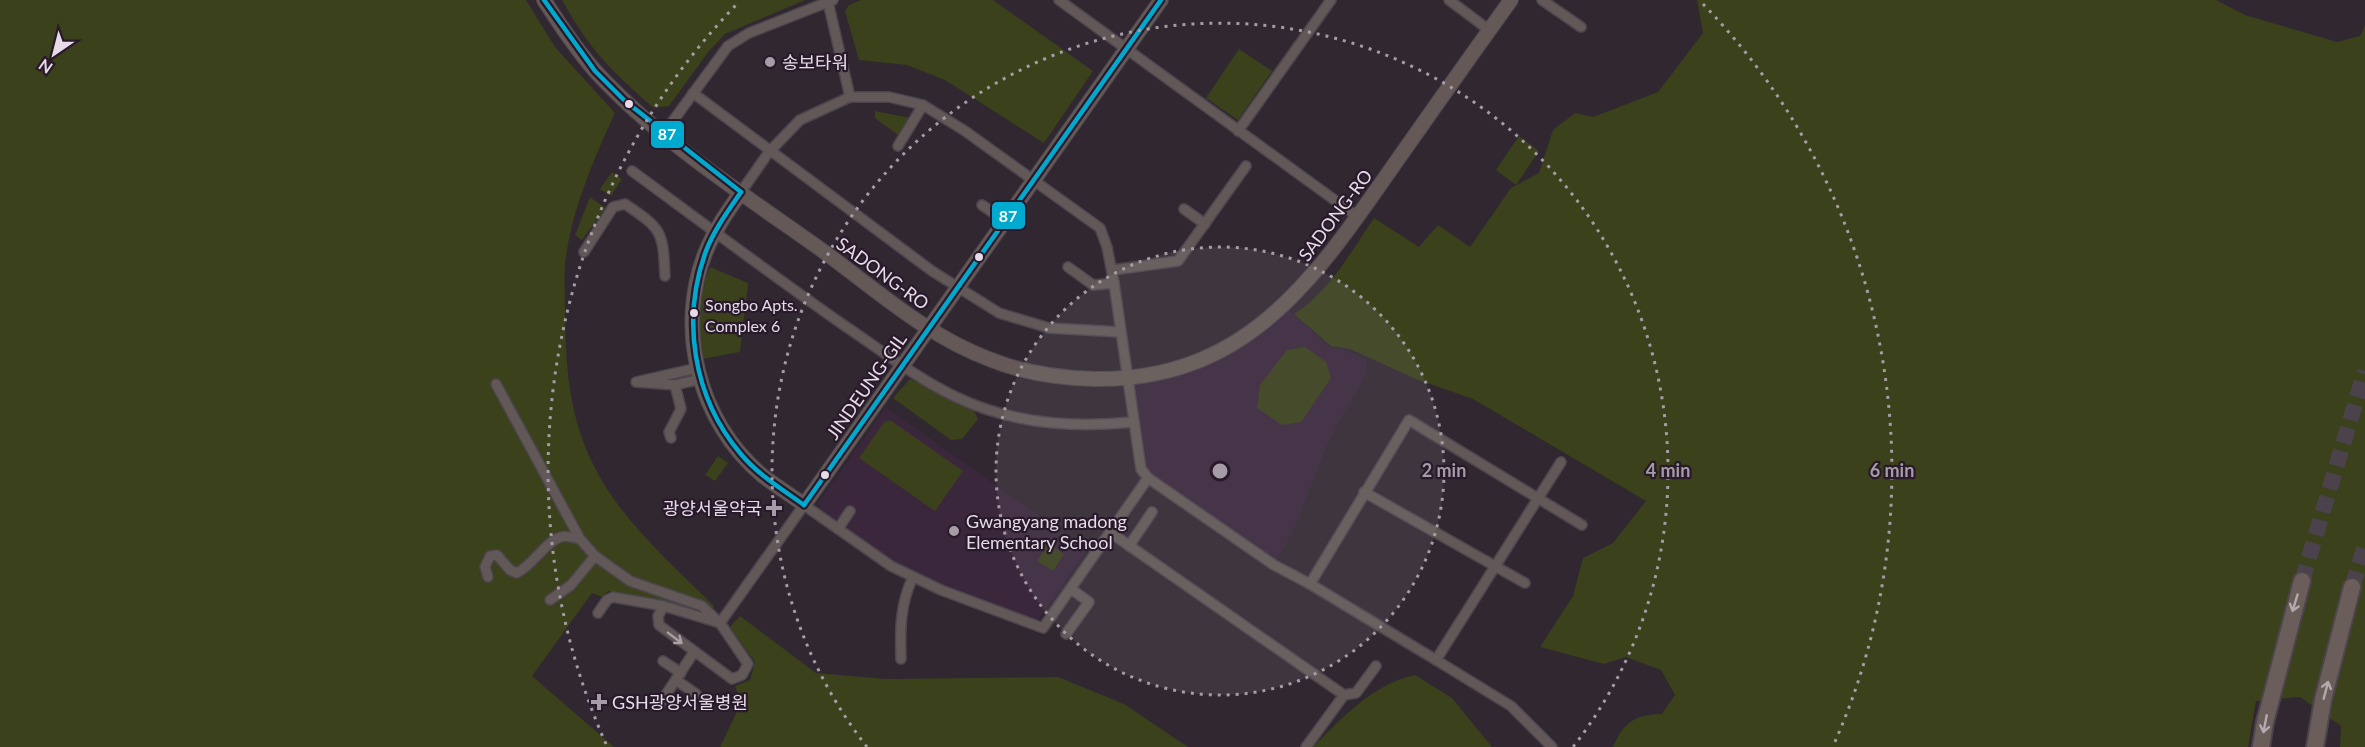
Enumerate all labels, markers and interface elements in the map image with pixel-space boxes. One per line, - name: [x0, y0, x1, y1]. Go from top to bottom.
- north arrow: [24, 24, 84, 84]
- place label: 송보타워: [782, 51, 848, 73]
- text: N: [35, 55, 56, 78]
- marker: 송보타워: [763, 55, 777, 69]
- unlabelled marker: [623, 98, 635, 110]
- line badge: 87: [650, 120, 685, 149]
- text: 87: [658, 124, 676, 143]
- street label: SADONG-RO: [1293, 165, 1377, 265]
- line badge: 87: [991, 201, 1026, 230]
- text: 87: [999, 206, 1017, 225]
- street label: SADONG-RO: [832, 232, 934, 314]
- unlabelled marker: [973, 251, 985, 263]
- place label: Songbo Apts. Complex 6: [705, 295, 798, 335]
- marker: Songbo Apts. Complex 6: [688, 307, 700, 319]
- street label: JINDEUNG-GIL: [821, 329, 911, 443]
- text: 2 min: [1422, 459, 1466, 481]
- text: 4 min: [1646, 459, 1690, 481]
- text: 6 min: [1870, 459, 1914, 481]
- centre of rings: [1210, 461, 1230, 481]
- unlabelled marker: [819, 469, 831, 481]
- place label: 광양서울약국: [663, 497, 762, 519]
- marker: 광양서울약국: [767, 501, 781, 515]
- place label: Gwangyang madong Elementary School: [966, 510, 1127, 553]
- marker: Gwangyang madong Elementary School: [947, 524, 961, 538]
- one-way arrow: [2289, 594, 2300, 613]
- one-way arrow: [667, 632, 683, 644]
- one-way arrow: [2320, 680, 2332, 699]
- place label: GSH광양서울병원: [612, 691, 748, 713]
- marker: GSH광양서울병원: [590, 693, 608, 711]
- one-way arrow: [2259, 713, 2270, 733]

